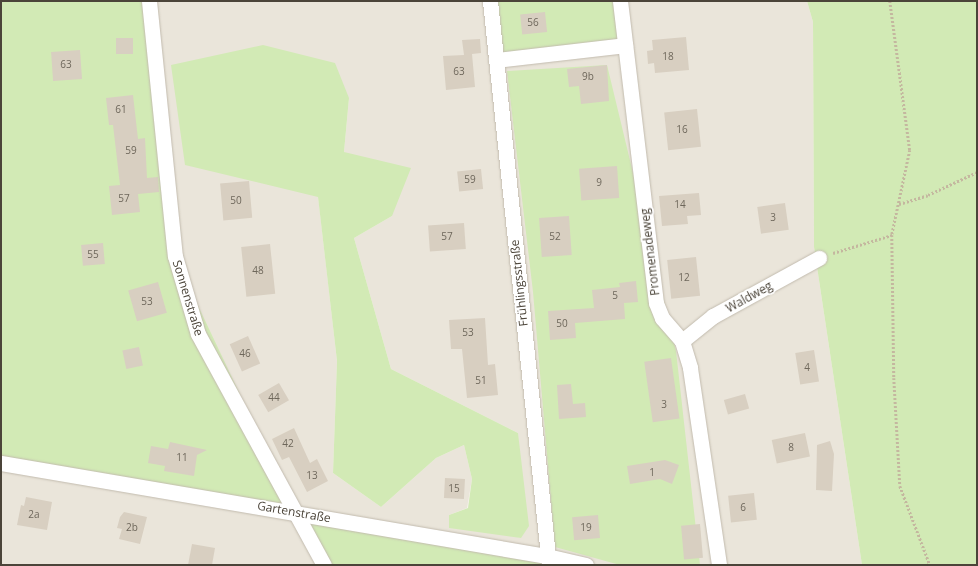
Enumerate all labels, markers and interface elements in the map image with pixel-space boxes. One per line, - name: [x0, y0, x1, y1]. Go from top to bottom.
- house number: 56: [527, 17, 539, 29]
- house number: 18: [662, 51, 674, 63]
- house number: 63: [60, 59, 72, 71]
- house number: 63: [453, 66, 465, 78]
- house number: 9b: [582, 71, 594, 83]
- house number: 61: [115, 104, 127, 116]
- house number: 16: [676, 124, 688, 136]
- house number: 59: [125, 145, 137, 157]
- house number: 59: [464, 174, 476, 186]
- house number: 9: [596, 177, 602, 189]
- house number: 57: [118, 193, 130, 205]
- house number: 50: [230, 195, 242, 207]
- house number: 14: [674, 199, 686, 211]
- street label: Promenadeweg: [638, 208, 662, 296]
- house number: 3: [770, 212, 776, 224]
- house number: 57: [441, 231, 453, 243]
- house number: 52: [549, 231, 561, 243]
- street label: Frühlingsstraße: [507, 239, 531, 327]
- house number: 55: [87, 249, 99, 261]
- street label: Sonnenstraße: [170, 258, 206, 338]
- house number: 48: [252, 265, 264, 277]
- house number: 12: [678, 272, 690, 284]
- street label: Waldweg: [723, 278, 775, 316]
- house number: 5: [612, 290, 618, 302]
- house number: 53: [141, 296, 153, 308]
- house number: 50: [556, 318, 568, 330]
- house number: 53: [462, 327, 474, 339]
- house number: 46: [239, 348, 251, 360]
- house number: 4: [804, 362, 810, 374]
- house number: 51: [475, 375, 487, 387]
- house number: 44: [268, 392, 280, 404]
- house number: 3: [661, 399, 667, 411]
- house number: 42: [282, 438, 294, 450]
- house number: 8: [788, 442, 794, 454]
- house number: 11: [176, 452, 188, 464]
- house number: 1: [649, 467, 655, 479]
- house number: 13: [306, 470, 318, 482]
- house number: 15: [448, 483, 460, 495]
- street label: Gartenstraße: [256, 498, 332, 526]
- house number: 6: [740, 502, 746, 514]
- house number: 2a: [28, 509, 40, 521]
- house number: 2b: [126, 522, 138, 534]
- house number: 19: [580, 522, 592, 534]

